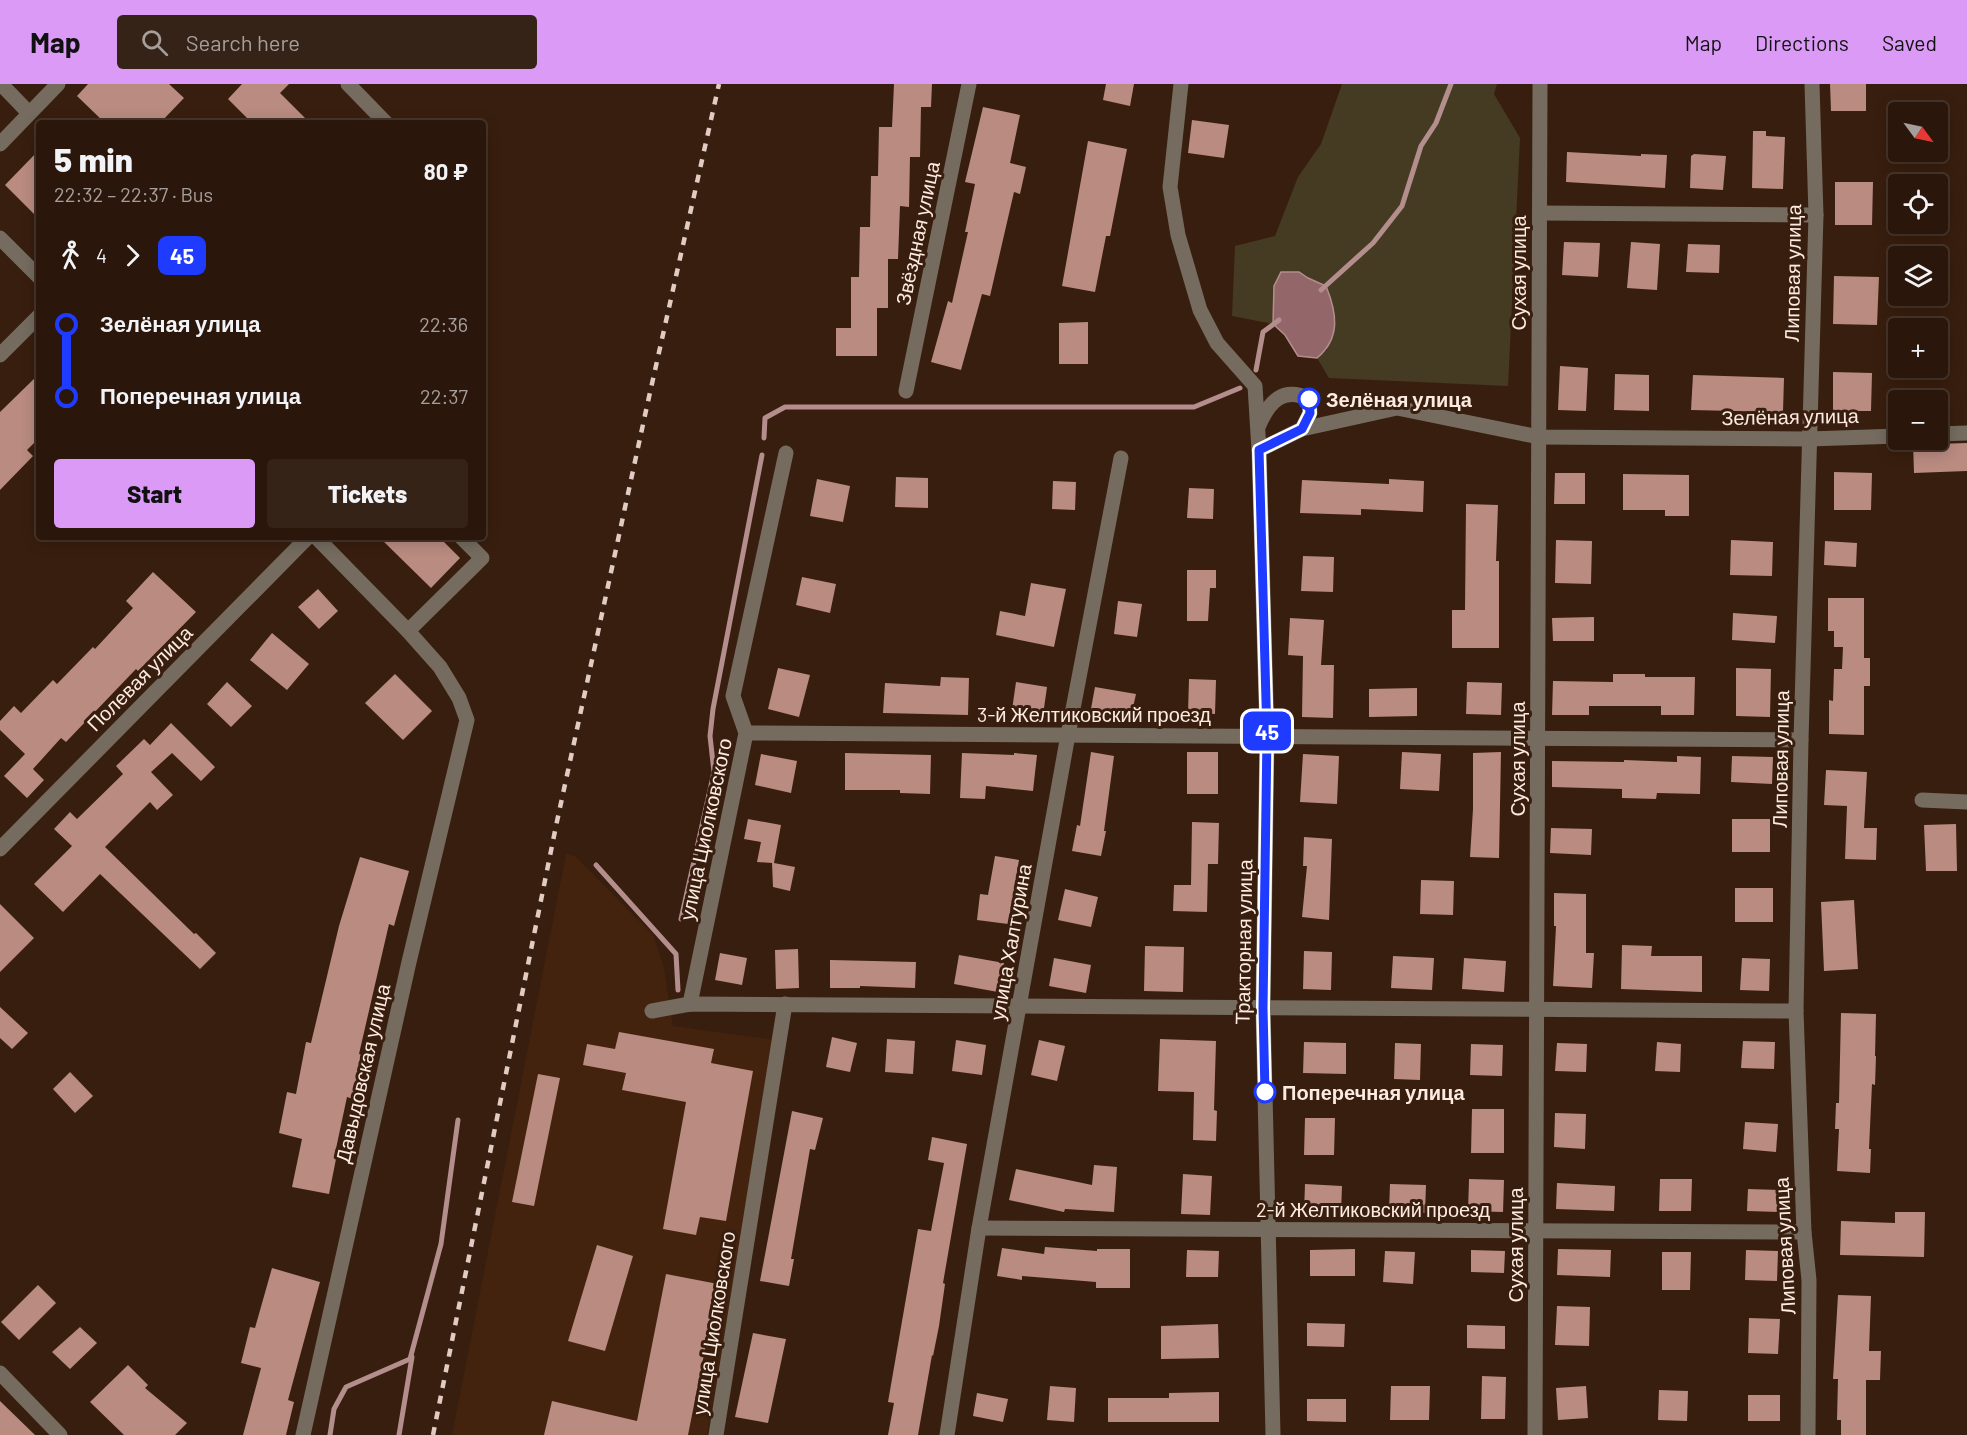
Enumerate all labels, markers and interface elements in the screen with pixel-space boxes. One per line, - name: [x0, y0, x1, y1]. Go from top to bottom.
- search box: [117, 15, 537, 69]
- text: Map: [30, 25, 81, 59]
- icon: search: [138, 26, 171, 59]
- text: Search here: [186, 29, 300, 55]
- text: Map: [1685, 30, 1722, 55]
- text: Directions: [1755, 30, 1849, 55]
- text: Saved: [1882, 30, 1937, 55]
- north arrow: [1888, 102, 1948, 162]
- map controls: [1888, 102, 1948, 450]
- text: 5 min: [54, 139, 133, 179]
- text: 80 ₽: [424, 158, 468, 184]
- street label: Звёздная улица: [890, 158, 944, 307]
- button: locate: [1888, 174, 1948, 234]
- text: 22:32 – 22:37 · Bus: [54, 182, 213, 206]
- street label: Липовая улица: [1779, 203, 1805, 342]
- street label: Сухая улица: [1506, 215, 1530, 331]
- icon: walk: [54, 239, 87, 272]
- icon: forward: [116, 239, 149, 272]
- text: 4: [96, 243, 107, 267]
- text: 45: [170, 243, 194, 268]
- button: layers: [1888, 246, 1948, 306]
- text: Зелёная улица: [100, 310, 260, 336]
- text: 22:36: [419, 312, 468, 336]
- button: +: [1888, 318, 1948, 378]
- text: Поперечная улица: [100, 382, 301, 408]
- text: 22:37: [420, 384, 468, 408]
- place label: Зелёная улица: [1326, 387, 1473, 411]
- marker: Зелёная улица: [1298, 388, 1320, 410]
- button: −: [1888, 390, 1948, 450]
- street label: Зелёная улица: [1721, 403, 1860, 429]
- button: Start: [54, 459, 255, 528]
- button: Tickets: [267, 459, 468, 528]
- street label: Полевая улица: [81, 620, 197, 736]
- street label: Липовая улица: [1767, 689, 1793, 828]
- street label: Сухая улица: [1505, 701, 1529, 817]
- street label: 3-й Желтиковский проезд: [977, 702, 1211, 726]
- line badge: 45: [1240, 712, 1294, 750]
- text: 45: [1255, 719, 1279, 744]
- street label: улица Циолковского: [674, 736, 736, 922]
- street label: Тракторная улица: [1230, 858, 1256, 1025]
- street label: улица Халтурина: [984, 861, 1036, 1022]
- street label: Давыдовская улица: [330, 980, 394, 1165]
- place label: Поперечная улица: [1282, 1080, 1466, 1104]
- marker: Поперечная улица: [1254, 1081, 1276, 1103]
- street label: Липовая улица: [1768, 1176, 1800, 1315]
- street label: Сухая улица: [1503, 1187, 1527, 1303]
- street label: 2-й Желтиковский проезд: [1256, 1197, 1490, 1221]
- street label: улица Циолковского: [687, 1229, 739, 1417]

